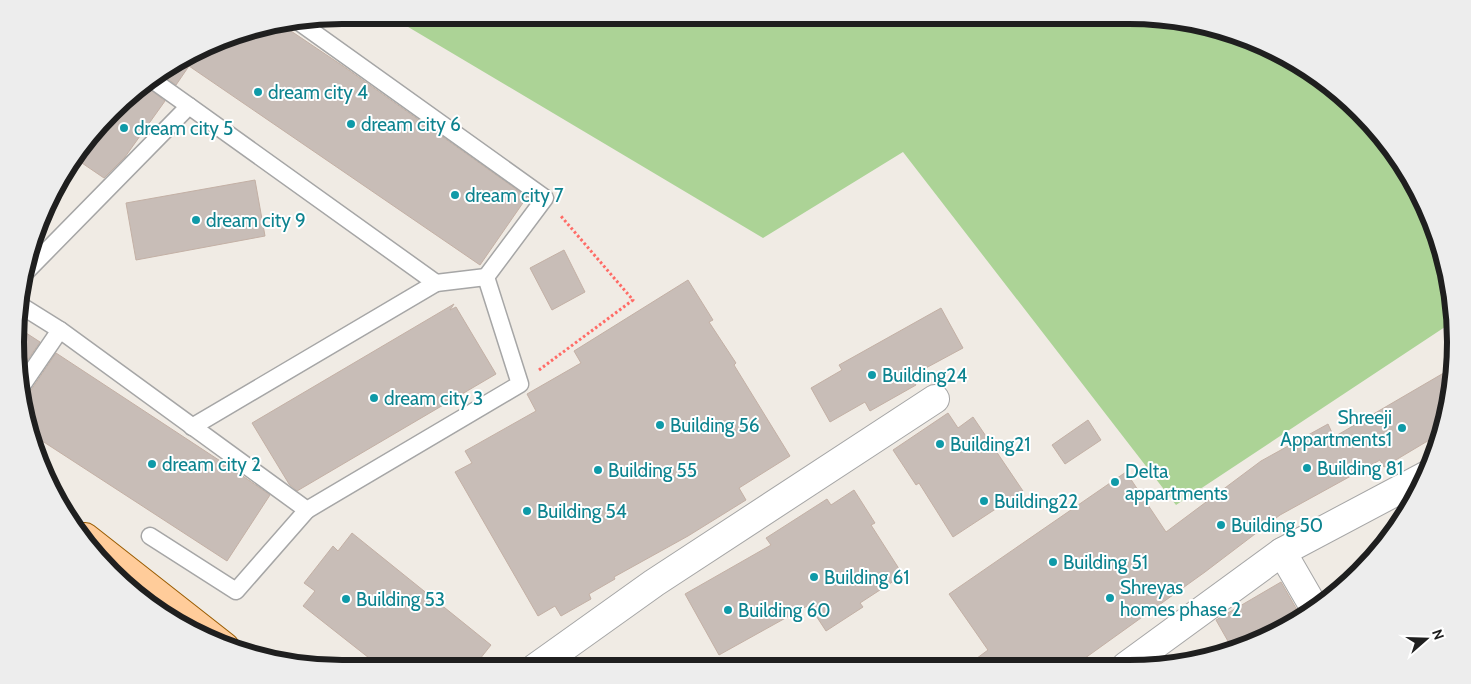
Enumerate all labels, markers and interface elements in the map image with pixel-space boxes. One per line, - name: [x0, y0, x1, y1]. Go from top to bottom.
- place label: dream city 4: [268, 81, 368, 104]
- marker: dream city 4: [252, 86, 264, 98]
- place label: dream city 6: [361, 113, 461, 136]
- place label: dream city 5: [134, 117, 233, 140]
- marker: dream city 6: [345, 118, 357, 130]
- marker: dream city 5: [118, 122, 130, 134]
- place label: dream city 7: [465, 184, 564, 207]
- marker: dream city 7: [449, 189, 461, 201]
- place label: dream city 9: [206, 209, 306, 232]
- marker: dream city 9: [190, 214, 202, 226]
- place label: Building24: [882, 364, 967, 387]
- marker: Building24: [866, 369, 878, 381]
- place label: dream city 3: [384, 387, 483, 410]
- marker: dream city 3: [368, 392, 380, 404]
- place label: Shreeji Appartments1: [1280, 406, 1392, 451]
- place label: Building 56: [670, 414, 760, 437]
- marker: Building 56: [654, 419, 666, 431]
- marker: Shreeji Appartments1: [1396, 422, 1408, 434]
- place label: Building21: [950, 433, 1030, 456]
- marker: Building21: [934, 438, 946, 450]
- place label: dream city 2: [162, 453, 261, 476]
- place label: Building 81: [1317, 457, 1403, 480]
- marker: dream city 2: [146, 458, 158, 470]
- place label: Building 55: [608, 459, 697, 482]
- place label: Delta appartments: [1125, 460, 1228, 505]
- marker: Building 81: [1301, 462, 1313, 474]
- marker: Building 55: [592, 464, 604, 476]
- marker: Delta appartments: [1109, 476, 1121, 488]
- place label: Building22: [994, 490, 1078, 513]
- marker: Building22: [978, 495, 990, 507]
- place label: Building 54: [537, 500, 627, 523]
- marker: Building 54: [521, 505, 533, 517]
- place label: Building 50: [1231, 514, 1323, 537]
- marker: Building 50: [1215, 519, 1227, 531]
- place label: Building 51: [1063, 551, 1148, 574]
- marker: Building 51: [1047, 556, 1059, 568]
- place label: Building 61: [824, 566, 909, 589]
- marker: Building 61: [808, 571, 820, 583]
- place label: Shreyas homes phase 2: [1120, 576, 1241, 621]
- place label: Building 53: [356, 588, 445, 611]
- marker: Shreyas homes phase 2: [1104, 592, 1116, 604]
- marker: Building 53: [340, 593, 352, 605]
- place label: Building 60: [738, 599, 831, 622]
- marker: Building 60: [722, 604, 734, 616]
- north arrow: [1401, 614, 1451, 664]
- text: N: [1428, 627, 1448, 642]

